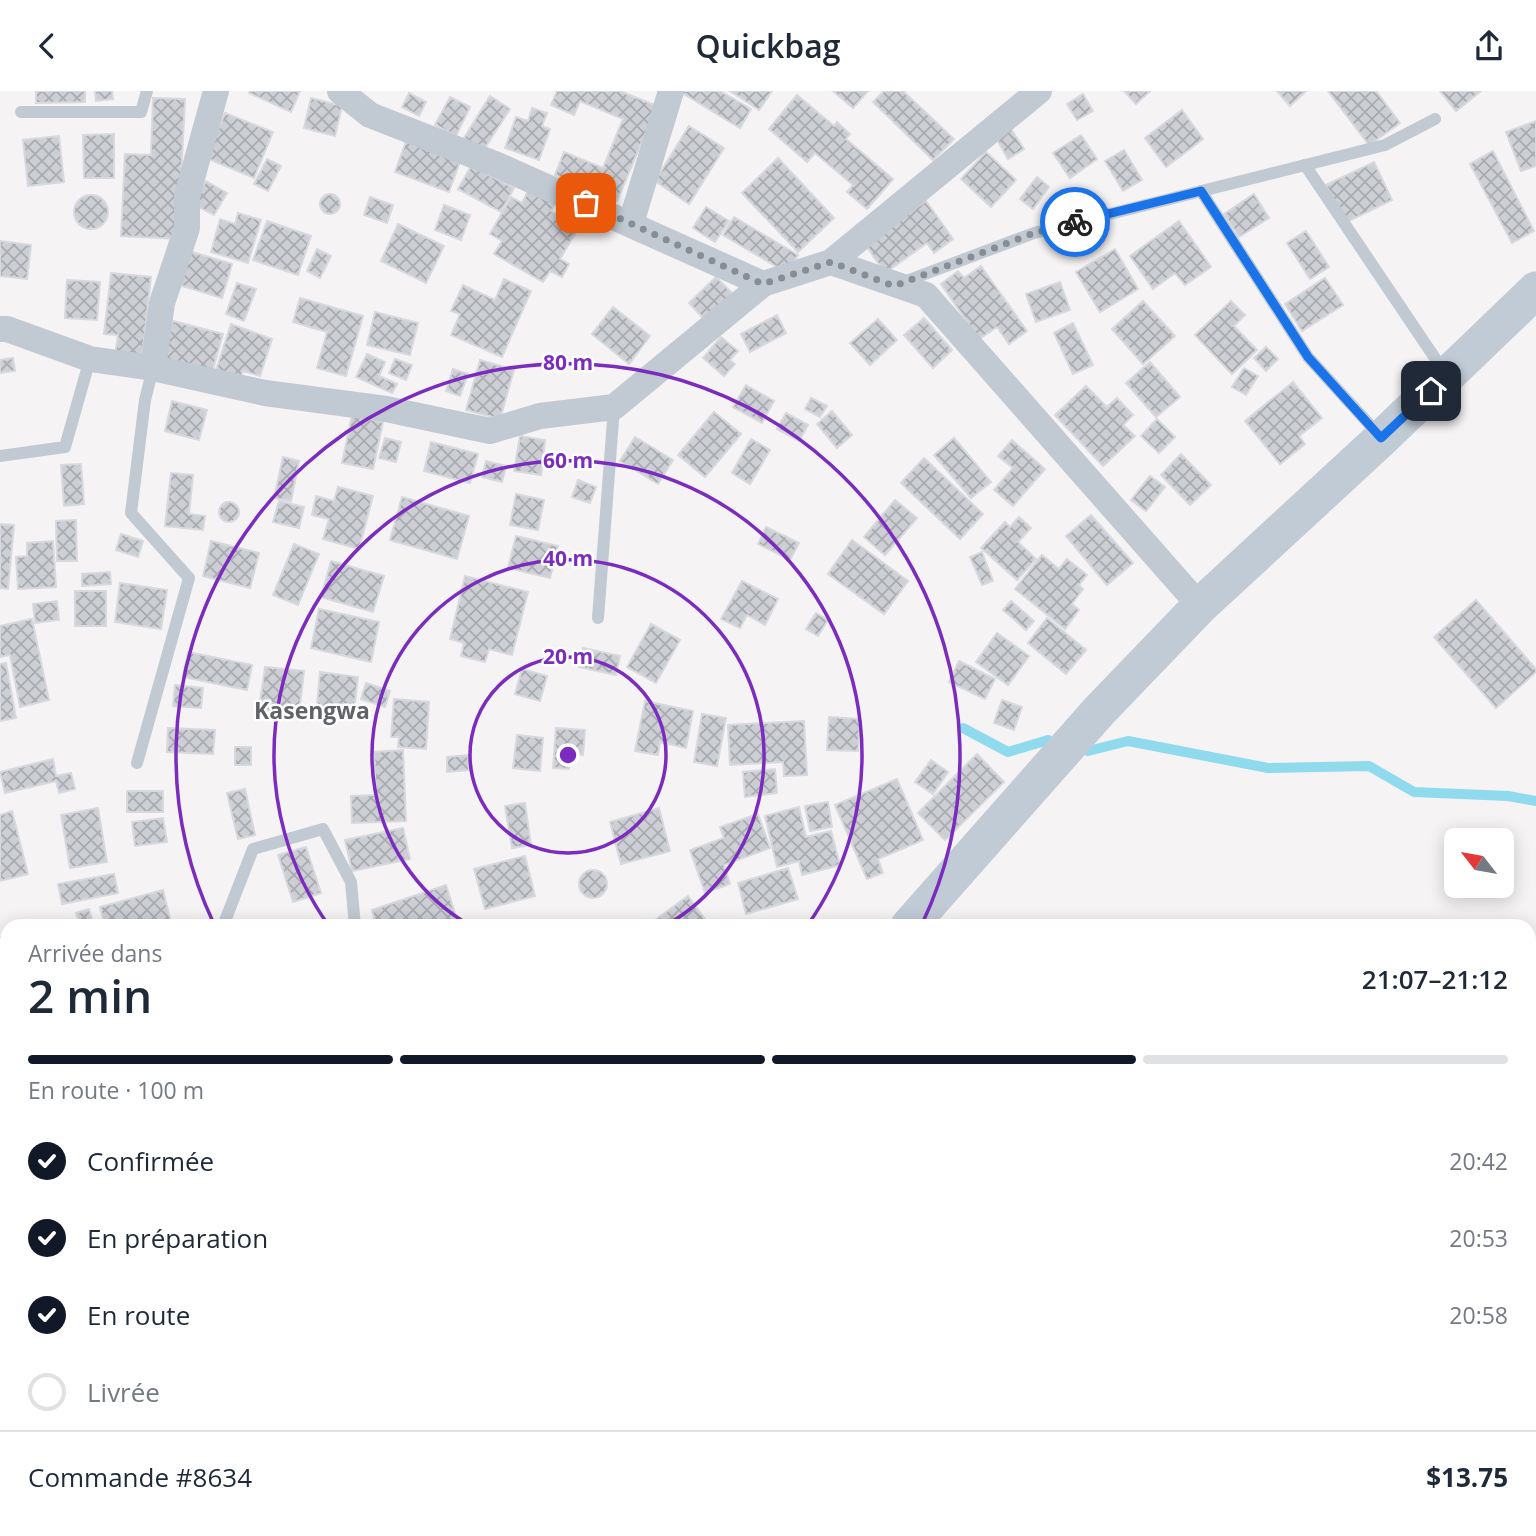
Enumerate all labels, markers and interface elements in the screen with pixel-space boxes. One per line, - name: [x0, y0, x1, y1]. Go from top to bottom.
- text: Quickbag: [696, 24, 840, 67]
- icon: back: [28, 27, 66, 65]
- icon: share: [1470, 27, 1508, 65]
- pin: [556, 173, 616, 233]
- icon: bag: [567, 184, 605, 222]
- courier: [1040, 187, 1110, 257]
- icon: bike: [1056, 203, 1094, 241]
- text: 80 m: [543, 348, 593, 376]
- pin: [1401, 361, 1461, 421]
- icon: home: [1412, 372, 1450, 410]
- text: 60 m: [543, 446, 593, 474]
- text: 40 m: [543, 544, 593, 572]
- text: 20 m: [543, 642, 593, 670]
- district label: Kasengwa: [254, 694, 370, 726]
- centre of rings: [556, 743, 580, 767]
- north arrow: [1444, 828, 1514, 898]
- map controls: [1444, 828, 1514, 898]
- text: Arrivée dans: [28, 937, 162, 969]
- text: 21:07–21:12: [1362, 961, 1508, 997]
- text: 2 min: [28, 964, 152, 1026]
- text: En route · 100 m: [28, 1074, 204, 1106]
- icon: check: [28, 1142, 66, 1180]
- text: Confirmée: [87, 1143, 214, 1179]
- text: 20:42: [1449, 1145, 1508, 1177]
- icon: check: [28, 1219, 66, 1257]
- text: En préparation: [87, 1220, 268, 1256]
- text: 20:53: [1449, 1222, 1508, 1254]
- icon: check: [28, 1296, 66, 1334]
- text: En route: [87, 1297, 190, 1333]
- text: 20:58: [1449, 1299, 1508, 1331]
- text: Livrée: [87, 1374, 160, 1410]
- text: Commande #8634: [28, 1459, 252, 1495]
- text: $13.75: [1426, 1459, 1508, 1495]

